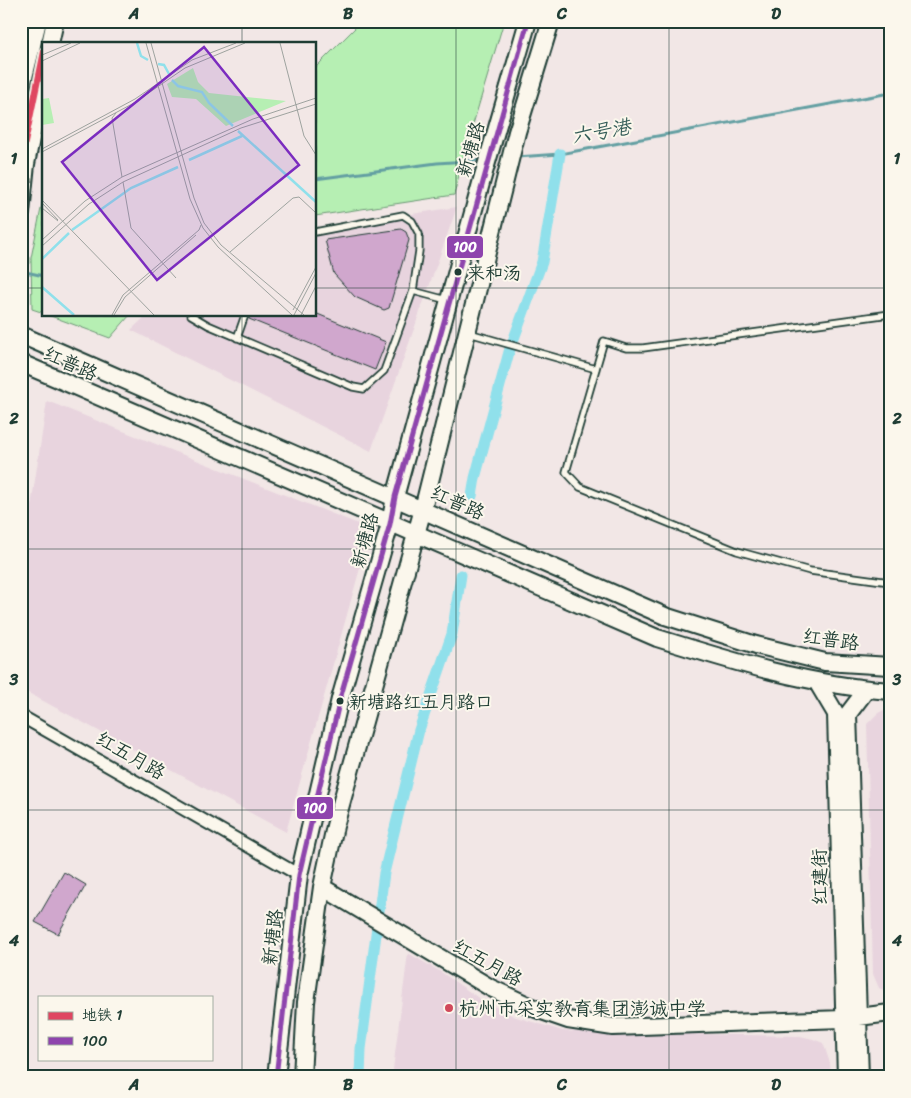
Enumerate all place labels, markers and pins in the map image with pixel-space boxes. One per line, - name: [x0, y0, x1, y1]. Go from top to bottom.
- place label: 来和汤: [467, 257, 521, 289]
- marker: 来和汤: [453, 267, 463, 277]
- place label: 新塘路红五月路口: [349, 686, 493, 718]
- marker: 新塘路红五月路口: [335, 696, 345, 706]
- place label: 杭州市采实教育集团澎诚中学: [459, 992, 706, 1025]
- marker: 杭州市采实教育集团澎诚中学: [443, 1002, 455, 1014]

